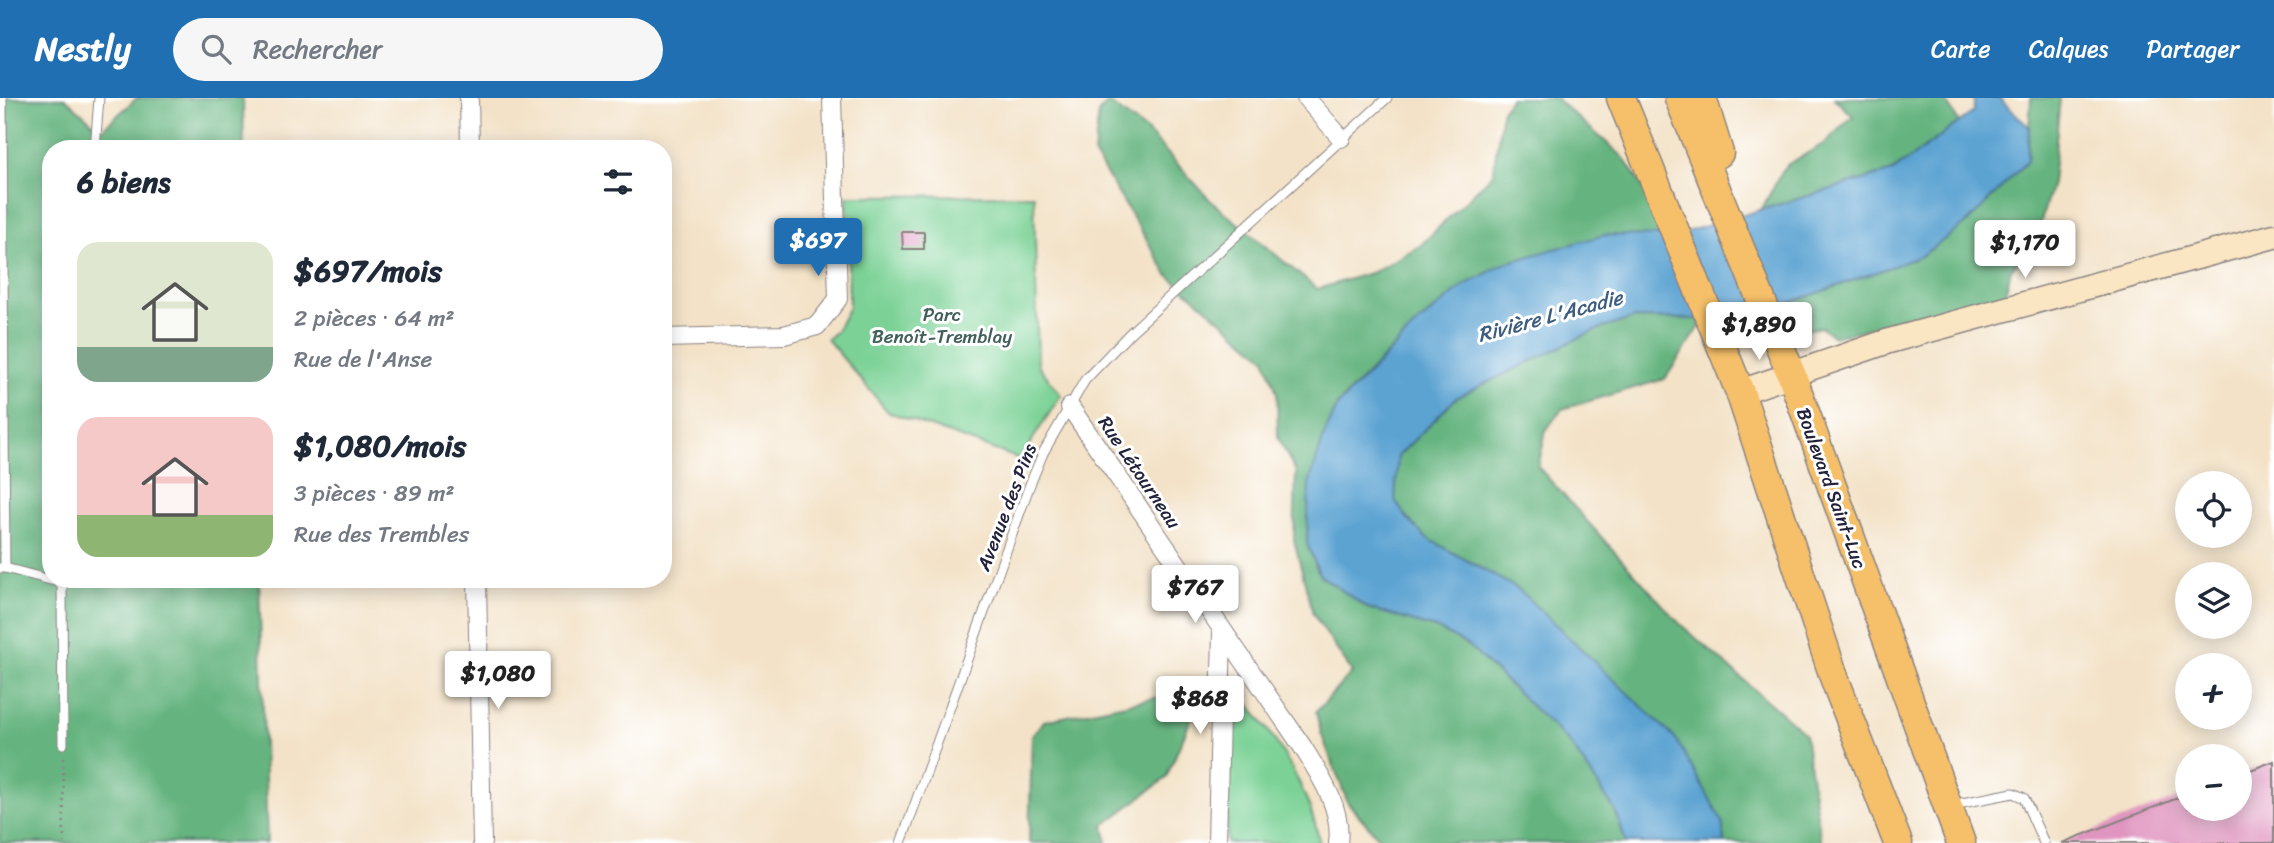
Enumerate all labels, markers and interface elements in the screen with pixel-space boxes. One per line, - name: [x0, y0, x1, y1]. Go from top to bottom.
- search box: [173, 18, 663, 81]
- text: Nestly: [35, 20, 131, 78]
- text: Rechercher: [253, 26, 383, 72]
- text: Carte: [1931, 28, 1991, 70]
- text: Calques: [2029, 28, 2108, 70]
- text: Partager: [2146, 28, 2239, 70]
- icon: search: [197, 30, 235, 68]
- text: 6 biens: [77, 155, 170, 209]
- icon: filters: [599, 163, 637, 201]
- pin: $697: [777, 218, 859, 278]
- text: $697: [790, 220, 846, 261]
- pin: $1,170: [1968, 220, 2082, 280]
- text: $1,170: [1990, 222, 2060, 263]
- text: $697/mois: [294, 244, 442, 298]
- icon: home: [133, 270, 217, 354]
- water label: Rivière L'Acadie: [1473, 278, 1628, 354]
- text: 2 pièces · 64 m²: [294, 298, 455, 339]
- park label: Parc Benoît-Tremblay: [872, 298, 1012, 353]
- pin: $1,890: [1702, 302, 1816, 362]
- text: $1,890: [1722, 304, 1796, 345]
- text: Rue de l'Anse: [294, 339, 432, 380]
- street label: Boulevard Saint-Luc: [1787, 403, 1876, 574]
- street label: Rue Létourneau: [1089, 409, 1190, 536]
- text: $1,080/mois: [294, 419, 466, 473]
- street label: Avenue des Pins: [967, 439, 1046, 577]
- icon: home: [133, 445, 217, 529]
- map controls: [2175, 471, 2252, 821]
- button: locate: [2175, 471, 2252, 548]
- text: 3 pièces · 89 m²: [294, 473, 454, 514]
- text: Rue des Trembles: [294, 514, 469, 555]
- button: layers: [2175, 562, 2252, 639]
- pin: $767: [1154, 566, 1236, 625]
- text: $767: [1168, 567, 1222, 608]
- pin: $1,080: [441, 652, 555, 711]
- text: $1,080: [461, 653, 535, 694]
- button: +: [2175, 653, 2252, 730]
- pin: $868: [1159, 676, 1241, 736]
- text: $868: [1172, 678, 1228, 719]
- button: −: [2175, 744, 2252, 821]

